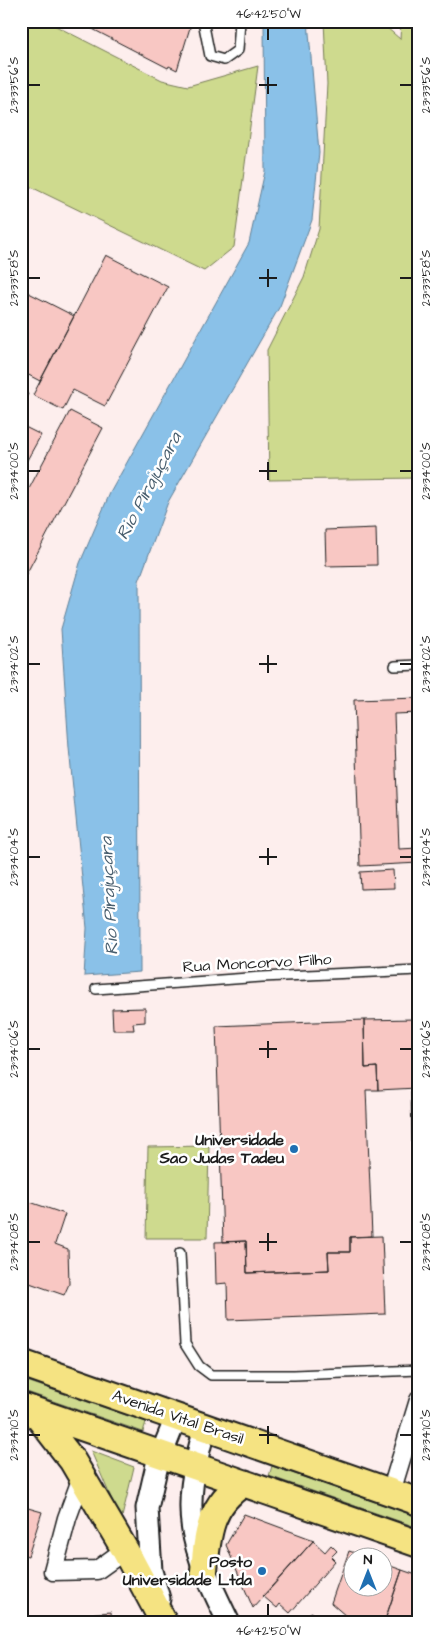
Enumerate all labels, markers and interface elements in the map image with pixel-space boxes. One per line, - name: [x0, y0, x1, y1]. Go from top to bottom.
- text: 46°42'50"W: [235, 6, 301, 23]
- text: 23°33'56"S: [6, 57, 23, 113]
- text: 23°33'56"S: [418, 57, 435, 113]
- text: 23°33'58"S: [6, 249, 23, 306]
- text: 23°33'58"S: [418, 249, 435, 306]
- water label: Rio Pirajuçara: [110, 427, 188, 544]
- text: 23°34'00"S: [6, 442, 23, 500]
- text: 23°34'00"S: [418, 442, 435, 500]
- text: 23°34'02"S: [6, 635, 23, 692]
- text: 23°34'02"S: [418, 635, 435, 692]
- text: 23°34'04"S: [6, 828, 23, 886]
- text: 23°34'04"S: [418, 828, 435, 886]
- water label: Rio Pirajuçara: [93, 836, 125, 956]
- street label: Rua Moncorvo Filho: [182, 948, 332, 978]
- text: 23°34'06"S: [6, 1020, 23, 1078]
- text: 23°34'06"S: [418, 1020, 435, 1078]
- place label: Universidade Sao Judas Tadeu: [159, 1129, 284, 1169]
- marker: Universidade Sao Judas Tadeu: [288, 1143, 300, 1155]
- text: 23°34'08"S: [6, 1213, 23, 1271]
- text: 23°34'08"S: [418, 1213, 435, 1271]
- street label: Avenida Vital Brasil: [109, 1384, 247, 1450]
- text: 23°34'10"S: [6, 1409, 23, 1461]
- text: 23°34'10"S: [418, 1409, 435, 1461]
- north arrow: [342, 1546, 392, 1596]
- text: N: [364, 1550, 373, 1570]
- place label: Posto Universidade Ltda: [123, 1551, 253, 1591]
- marker: Posto Universidade Ltda: [256, 1565, 268, 1577]
- text: 46°42'50"W: [235, 1623, 301, 1640]

